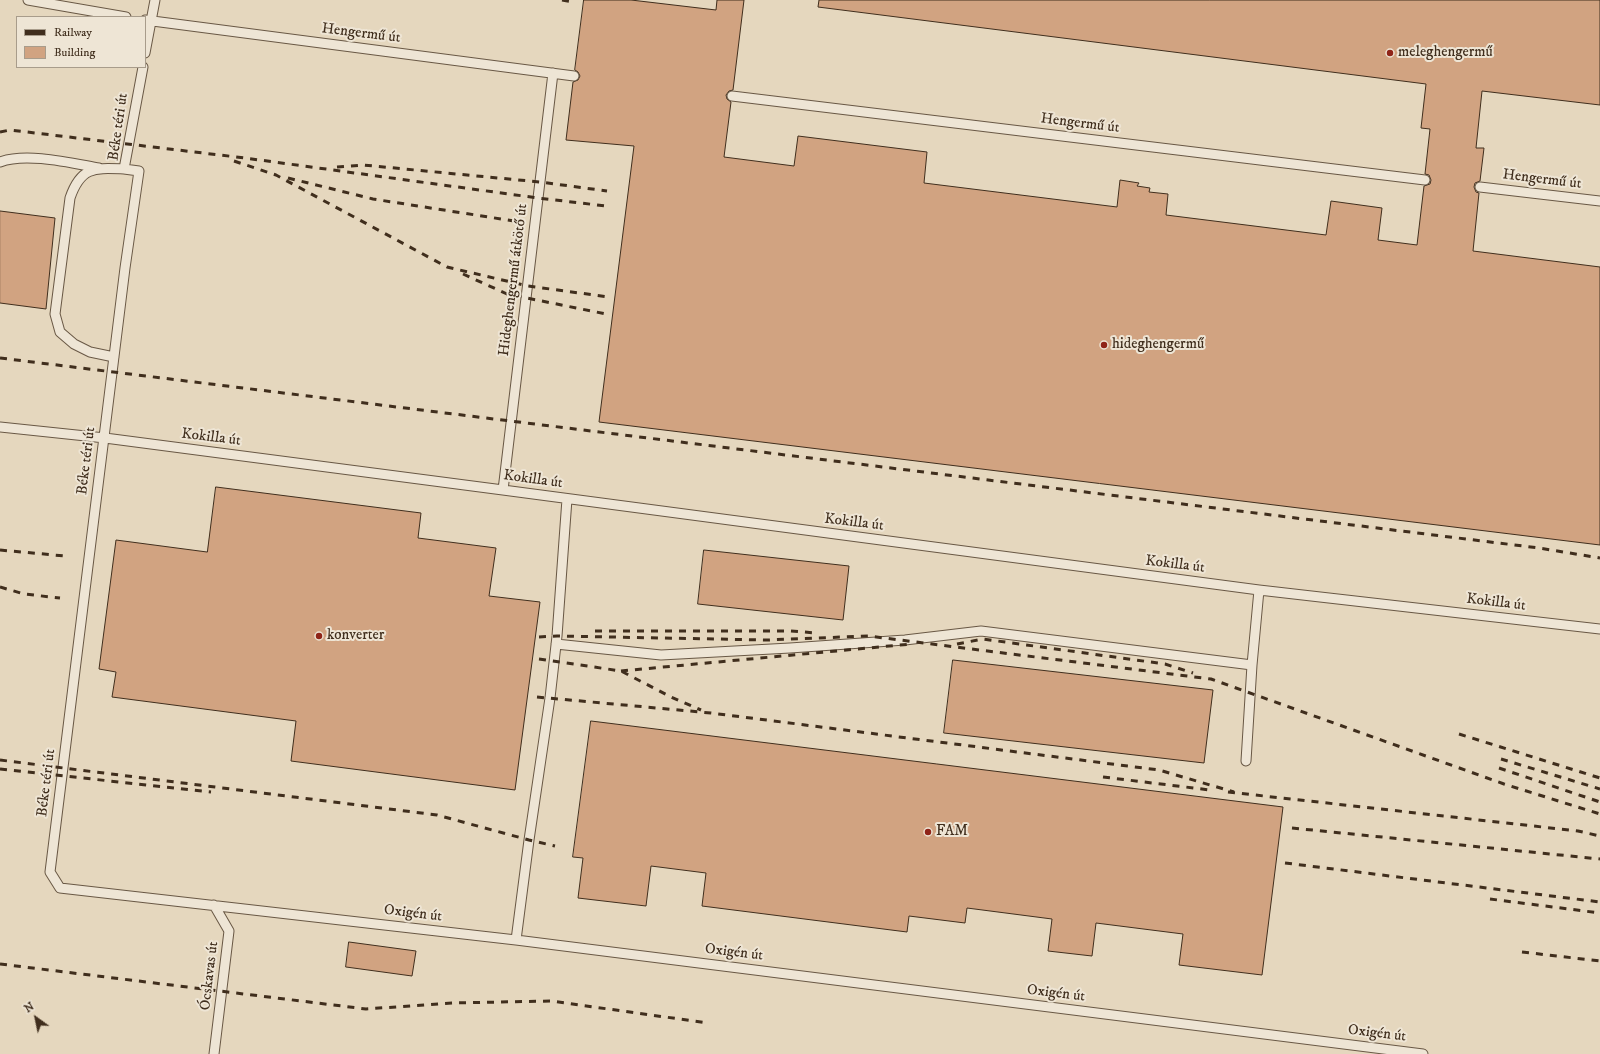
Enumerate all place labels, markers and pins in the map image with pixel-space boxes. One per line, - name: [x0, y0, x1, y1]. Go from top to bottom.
- place label: meleghengermű: [1398, 44, 1493, 62]
- marker: meleghengermű: [1385, 48, 1395, 58]
- place label: hideghengermű: [1112, 336, 1204, 354]
- marker: hideghengermű: [1099, 340, 1109, 350]
- place label: konverter: [327, 627, 384, 645]
- marker: konverter: [314, 631, 324, 641]
- place label: FAM: [936, 823, 968, 841]
- marker: FAM: [923, 827, 933, 837]

